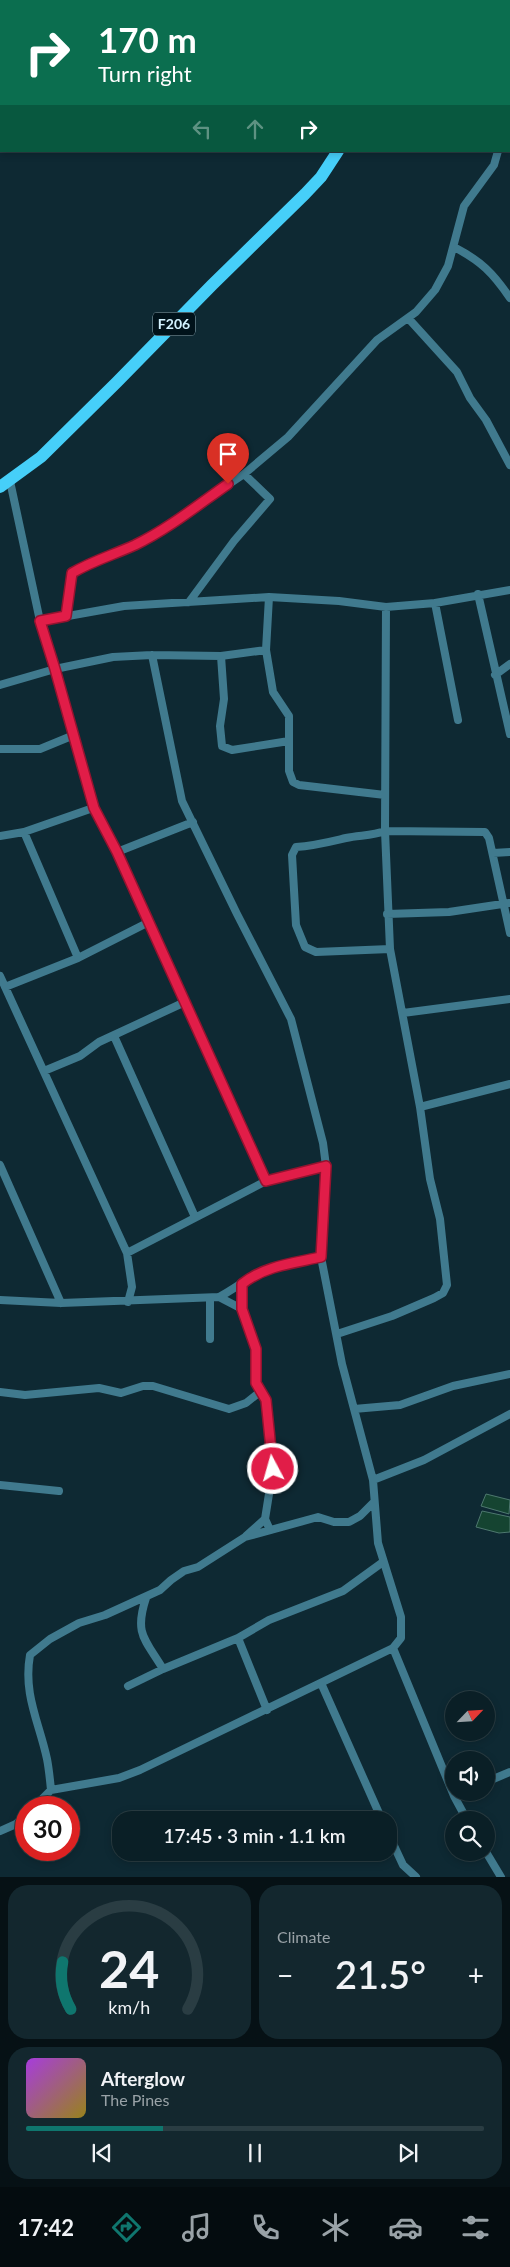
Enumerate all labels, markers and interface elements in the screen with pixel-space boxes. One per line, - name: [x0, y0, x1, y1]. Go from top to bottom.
- text: 170 m: [98, 18, 197, 60]
- icon: right: [15, 20, 80, 85]
- text: Turn right: [98, 60, 192, 87]
- icon: left: [188, 115, 216, 143]
- icon: ahead: [241, 115, 269, 143]
- icon: right: [294, 115, 322, 143]
- road number: F206: [153, 312, 195, 336]
- pin: [207, 433, 249, 484]
- icon: arrive: [214, 440, 242, 468]
- position arrow: [246, 1442, 298, 1494]
- north arrow: [445, 1691, 495, 1741]
- map controls: [445, 1691, 495, 1861]
- button: sound: [445, 1751, 495, 1801]
- speed limit sign: 30: [15, 1796, 80, 1861]
- button: search: [445, 1811, 495, 1861]
- text: 17:45 · 3 min · 1.1 km: [164, 1824, 345, 1847]
- text: Climate: [277, 1927, 330, 1946]
- text: 24: [99, 1937, 160, 1999]
- text: 21.5°: [335, 1951, 426, 1997]
- text: −: [277, 1958, 293, 1992]
- text: +: [468, 1958, 484, 1992]
- text: km/h: [109, 1996, 150, 2018]
- text: Afterglow: [101, 2067, 185, 2090]
- text: The Pines: [101, 2090, 170, 2109]
- icon: previous: [88, 2139, 116, 2167]
- icon: pause: [241, 2139, 269, 2167]
- icon: next: [394, 2139, 422, 2167]
- icon: directions: [109, 2210, 144, 2245]
- icon: music: [179, 2210, 214, 2245]
- icon: phone: [248, 2210, 283, 2245]
- icon: climate: [318, 2210, 353, 2245]
- icon: car: [388, 2210, 423, 2245]
- icon: filters: [458, 2210, 493, 2245]
- text: 17:42: [17, 2214, 74, 2241]

